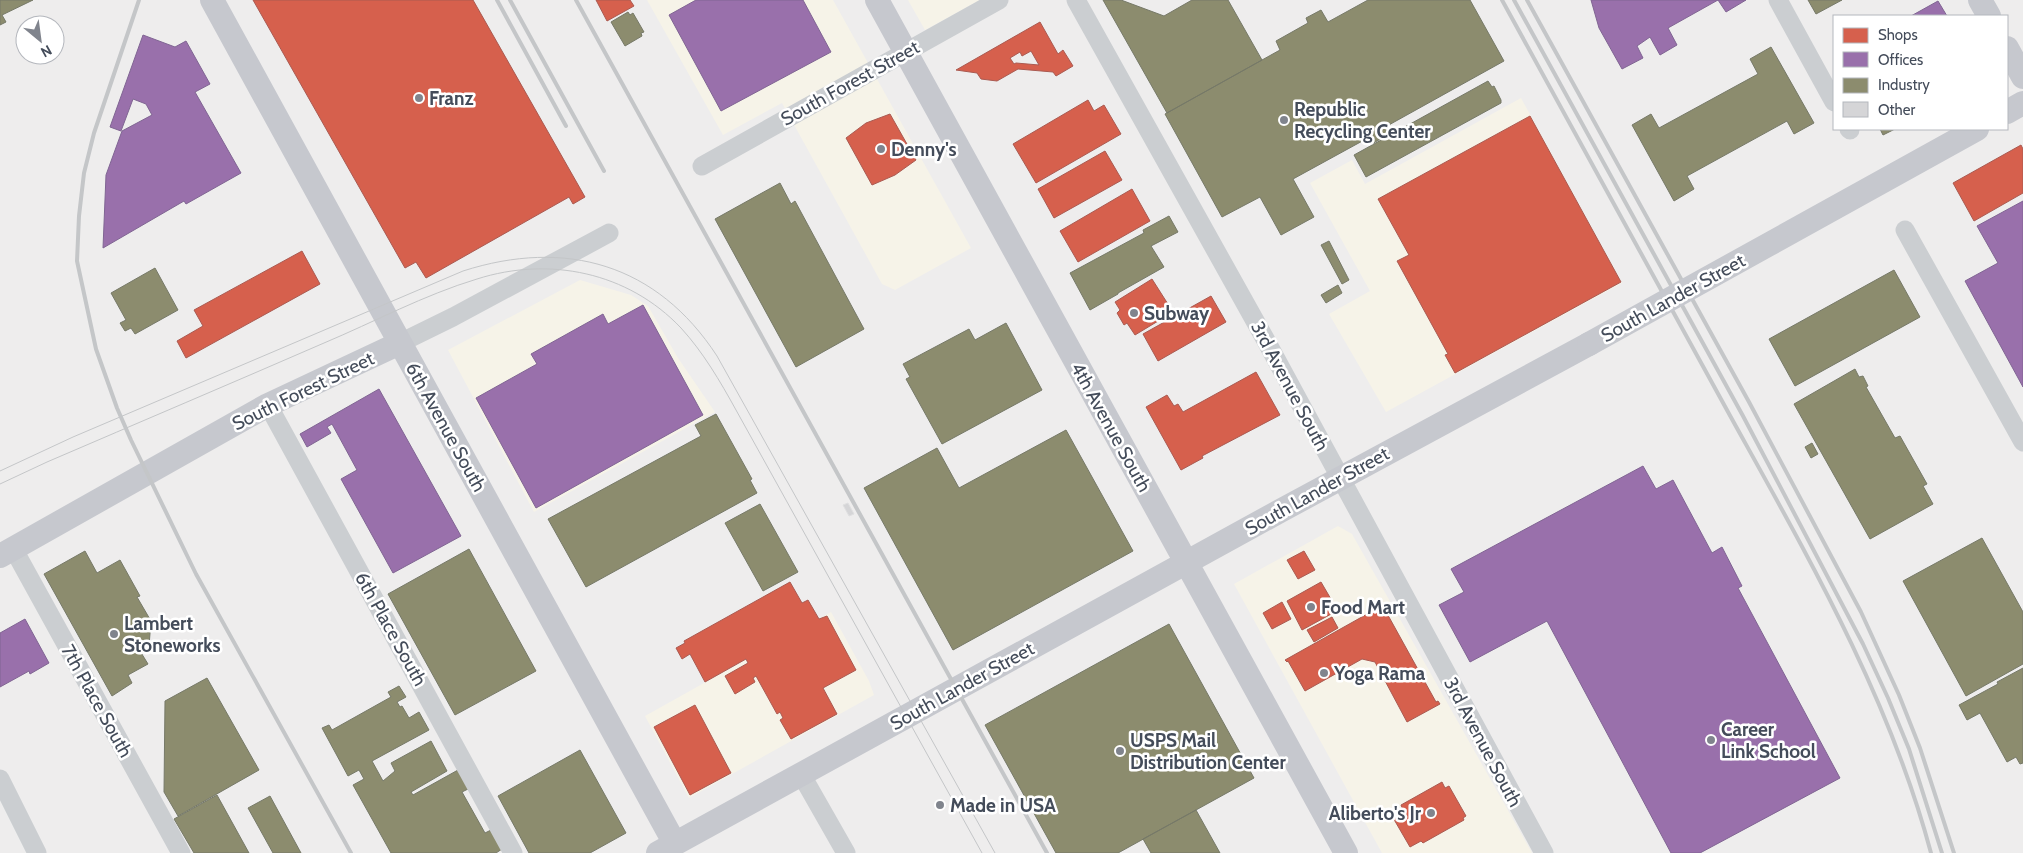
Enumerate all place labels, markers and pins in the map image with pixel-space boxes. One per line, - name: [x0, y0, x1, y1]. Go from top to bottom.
- place label: Franz: [429, 87, 473, 110]
- marker: Franz: [413, 92, 425, 104]
- place label: Republic Recycling Center: [1294, 98, 1431, 143]
- marker: Republic Recycling Center: [1278, 114, 1290, 126]
- place label: Denny's: [891, 138, 957, 161]
- marker: Denny's: [875, 143, 887, 155]
- place label: Subway: [1144, 302, 1210, 325]
- marker: Subway: [1128, 307, 1140, 319]
- place label: Food Mart: [1321, 596, 1406, 619]
- marker: Food Mart: [1305, 601, 1317, 613]
- place label: Lambert Stoneworks: [124, 612, 220, 657]
- marker: Lambert Stoneworks: [108, 628, 120, 640]
- place label: Yoga Rama: [1333, 662, 1426, 685]
- marker: Yoga Rama: [1318, 667, 1330, 679]
- place label: Career Link School: [1721, 718, 1816, 763]
- place label: USPS Mail Distribution Center: [1130, 729, 1286, 774]
- marker: Career Link School: [1705, 734, 1717, 746]
- marker: USPS Mail Distribution Center: [1114, 745, 1126, 757]
- place label: Made in USA: [950, 794, 1056, 817]
- marker: Made in USA: [934, 799, 946, 811]
- place label: Aliberto's Jr: [1329, 802, 1422, 825]
- marker: Aliberto's Jr: [1425, 807, 1437, 819]

